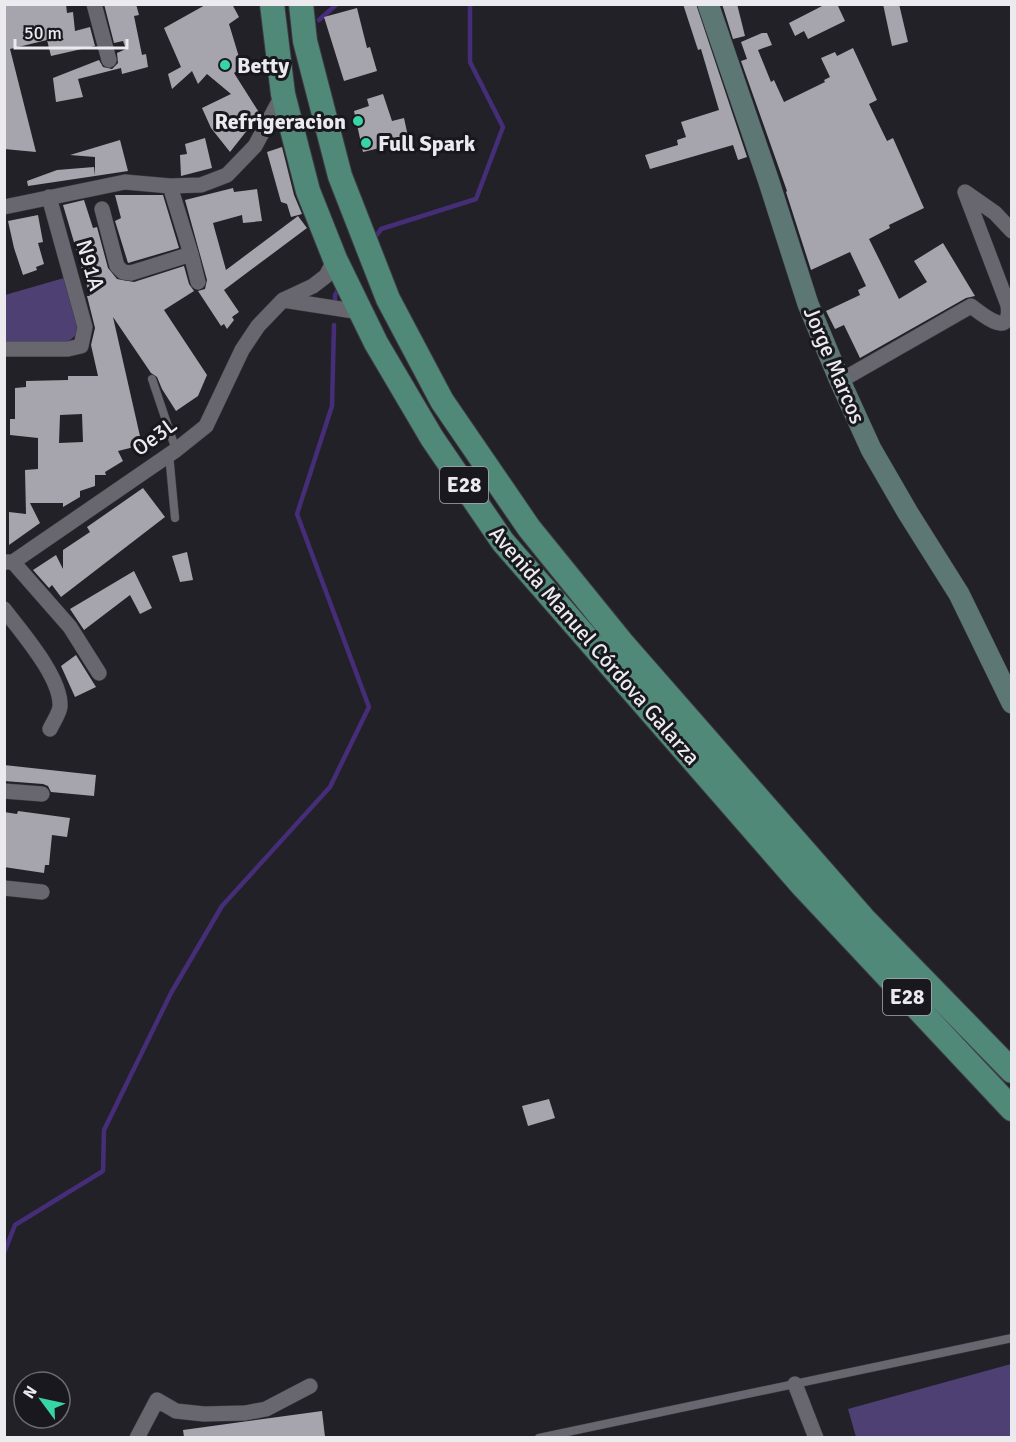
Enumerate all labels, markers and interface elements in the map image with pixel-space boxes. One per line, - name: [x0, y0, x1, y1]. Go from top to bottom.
- scale bar: [15, 12, 128, 50]
- text: 50 m: [24, 22, 62, 44]
- place label: Betty: [237, 52, 289, 79]
- marker: Betty: [218, 58, 232, 72]
- place label: Refrigeracion: [215, 108, 346, 135]
- marker: Refrigeracion: [351, 114, 365, 128]
- place label: Full Spark: [378, 130, 476, 157]
- marker: Full Spark: [359, 136, 373, 150]
- street label: N91A: [70, 236, 111, 294]
- street label: Jorge Marcos: [798, 303, 871, 428]
- street label: Oe3L: [127, 411, 182, 462]
- road number: E28: [440, 467, 488, 503]
- street label: Avenida Manuel Córdova Galarza: [483, 520, 706, 770]
- road number: E28: [883, 979, 931, 1015]
- north arrow: [12, 1370, 72, 1430]
- text: N: [19, 1382, 42, 1402]

